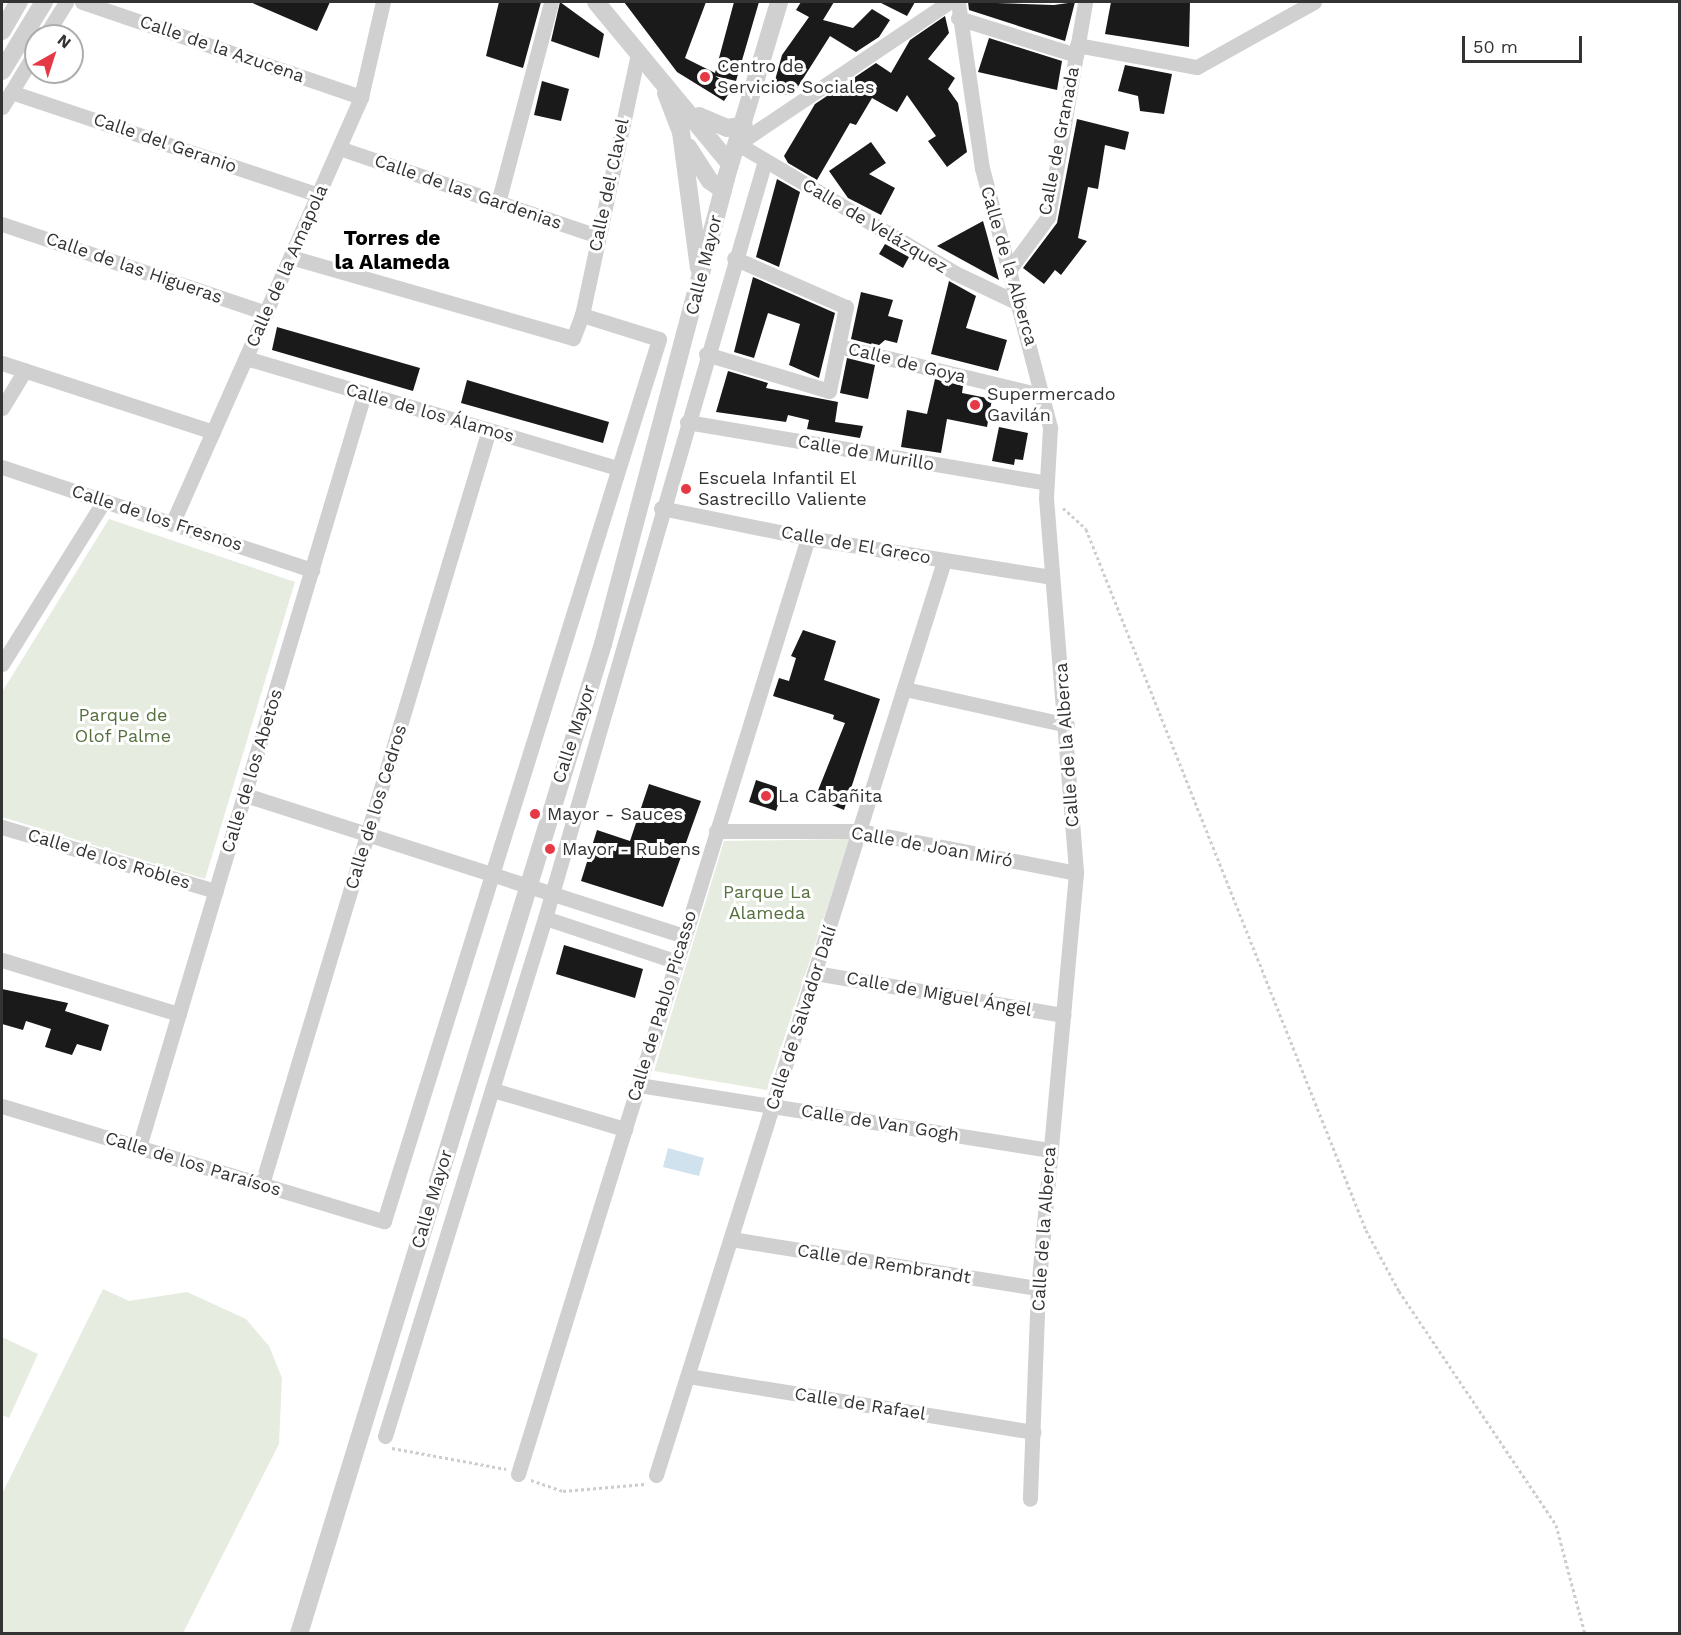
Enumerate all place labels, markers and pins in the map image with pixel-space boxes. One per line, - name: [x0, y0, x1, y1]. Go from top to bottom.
- place label: Centro de Servicios Sociales: [717, 56, 874, 98]
- marker: Centro de Servicios Sociales: [698, 70, 712, 84]
- place label: Supermercado Gavilán: [987, 384, 1116, 426]
- marker: Supermercado Gavilán: [968, 398, 982, 412]
- place label: Escuela Infantil El Sastrecillo Valiente: [698, 468, 867, 510]
- marker: Escuela Infantil El Sastrecillo Valiente: [679, 482, 693, 496]
- place label: La Cabañita: [778, 785, 883, 807]
- marker: La Cabañita: [759, 789, 773, 803]
- place label: Mayor - Sauces: [547, 803, 683, 825]
- marker: Mayor - Sauces: [528, 807, 542, 821]
- place label: Mayor - Rubens: [562, 838, 701, 860]
- marker: Mayor - Rubens: [543, 842, 557, 856]

